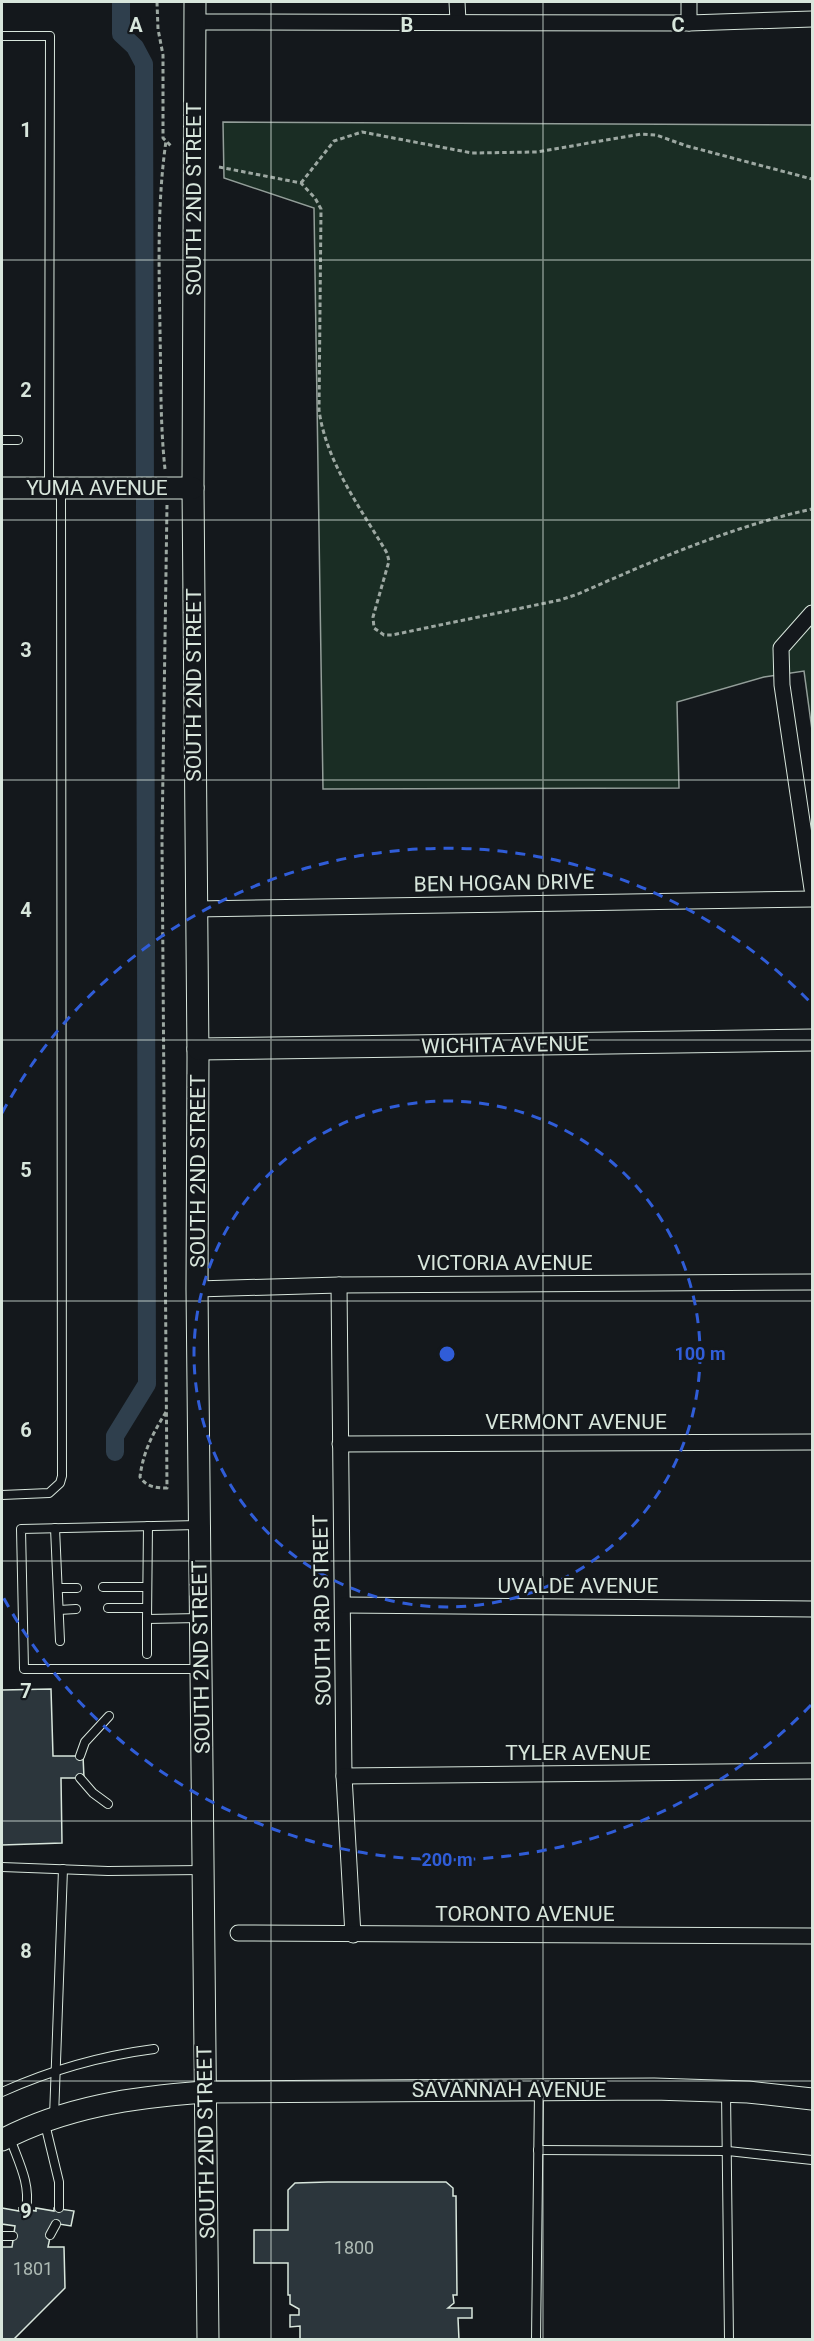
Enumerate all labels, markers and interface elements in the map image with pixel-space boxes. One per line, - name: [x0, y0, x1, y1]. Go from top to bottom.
- text: A: [129, 13, 143, 37]
- text: B: [401, 13, 413, 37]
- text: C: [671, 13, 685, 37]
- street label: SOUTH 2ND STREET: [182, 102, 206, 296]
- text: 1: [20, 118, 32, 142]
- text: 2: [20, 378, 32, 402]
- street label: YUMA AVENUE: [26, 476, 168, 500]
- street label: SOUTH 2ND STREET: [182, 588, 206, 782]
- text: 3: [20, 638, 32, 662]
- street label: BEN HOGAN DRIVE: [414, 869, 595, 897]
- text: 4: [20, 898, 32, 922]
- street label: WICHITA AVENUE: [421, 1032, 589, 1058]
- street label: SOUTH 2ND STREET: [186, 1074, 210, 1268]
- text: 5: [20, 1158, 32, 1182]
- street label: VICTORIA AVENUE: [417, 1251, 593, 1275]
- text: 100 m: [674, 1343, 726, 1364]
- centre of rings: [437, 1344, 457, 1364]
- street label: VERMONT AVENUE: [485, 1410, 667, 1434]
- text: 6: [20, 1418, 32, 1442]
- street label: SOUTH 3RD STREET: [308, 1514, 336, 1706]
- street label: SOUTH 2ND STREET: [187, 1560, 215, 1754]
- street label: UVALDE AVENUE: [498, 1574, 658, 1598]
- text: 7: [20, 1679, 32, 1703]
- street label: TYLER AVENUE: [505, 1741, 651, 1765]
- text: 200 m: [421, 1849, 473, 1870]
- street label: TORONTO AVENUE: [435, 1902, 615, 1926]
- text: 8: [20, 1939, 32, 1963]
- street label: SOUTH 2ND STREET: [192, 2045, 220, 2239]
- street label: SAVANNAH AVENUE: [412, 2078, 606, 2102]
- text: 9: [20, 2199, 32, 2223]
- house number: 1800: [334, 2237, 374, 2258]
- house number: 1801: [13, 2258, 53, 2279]

